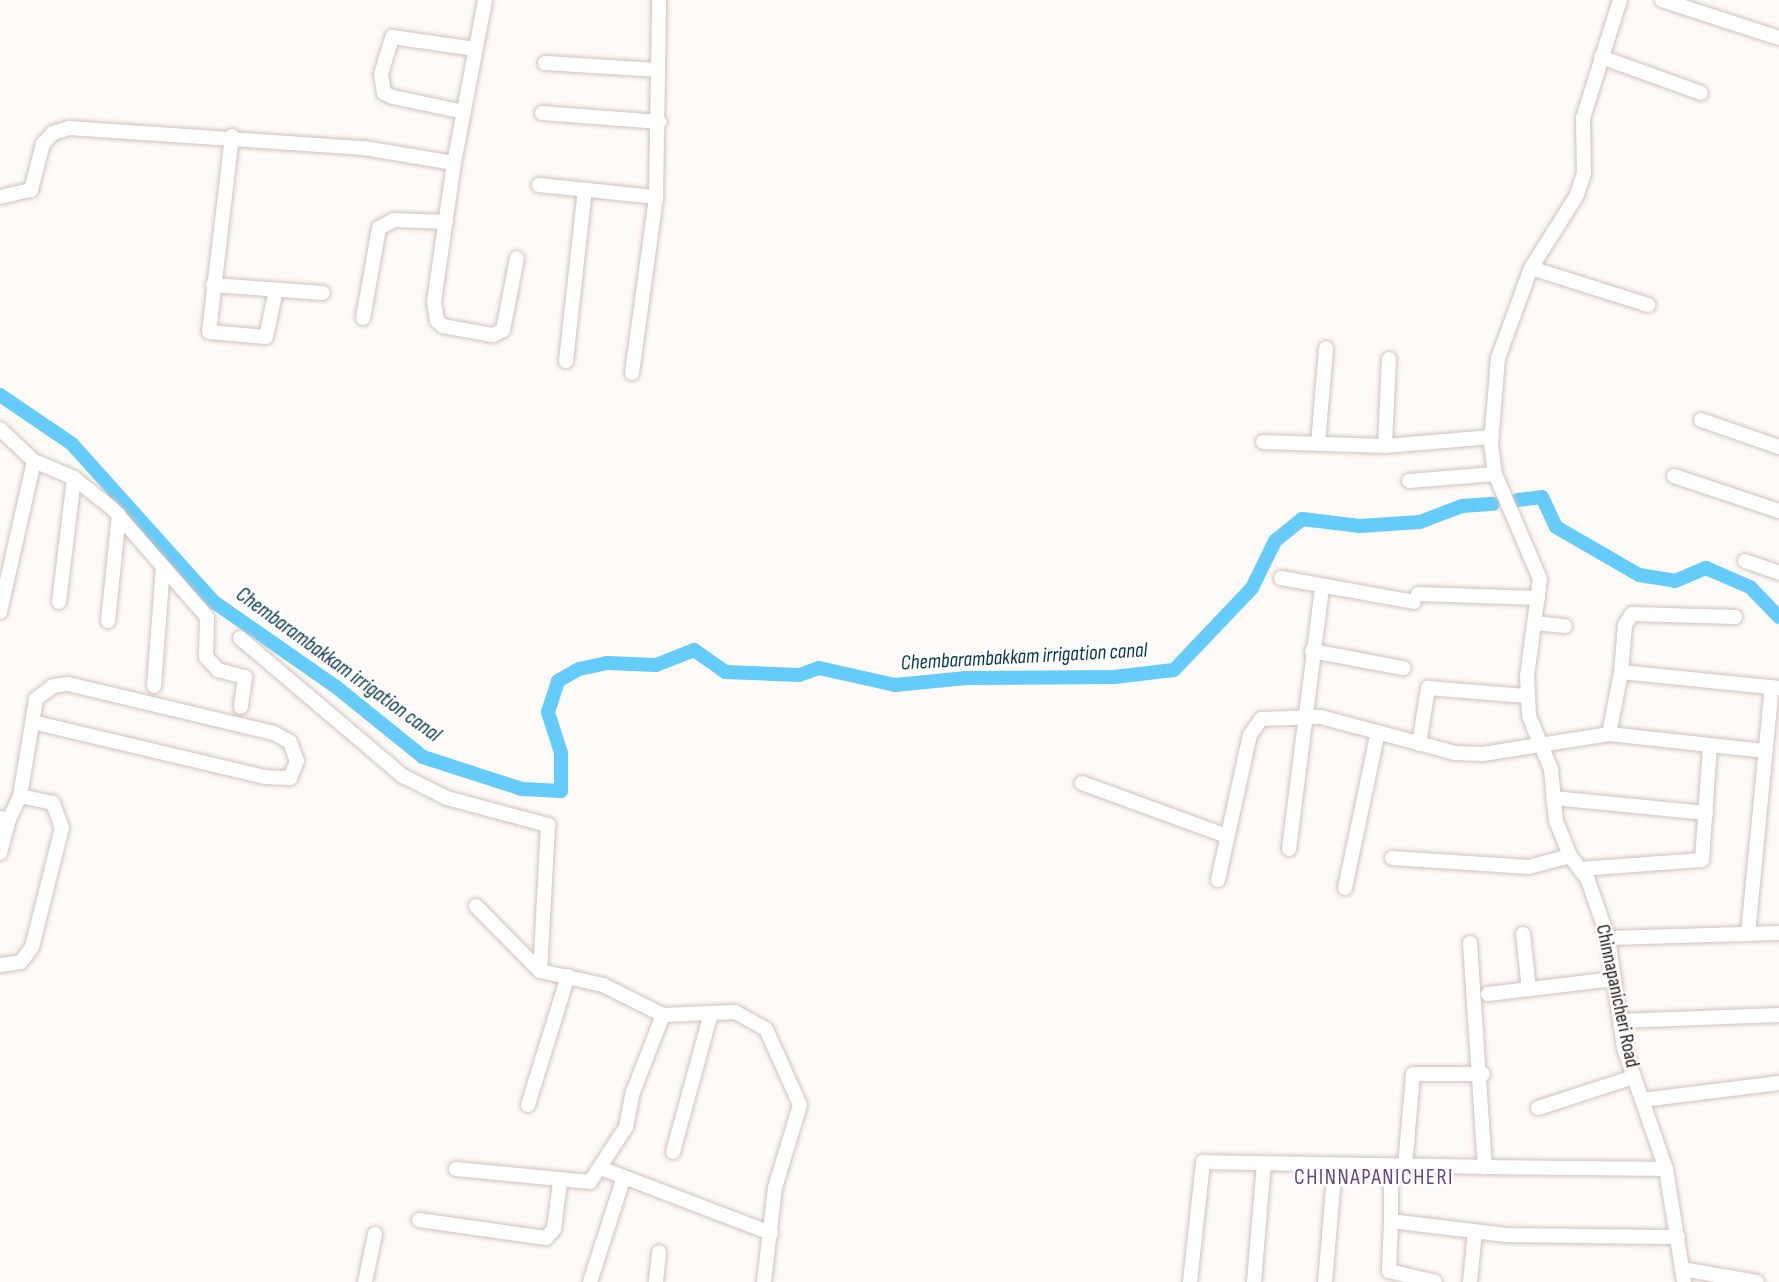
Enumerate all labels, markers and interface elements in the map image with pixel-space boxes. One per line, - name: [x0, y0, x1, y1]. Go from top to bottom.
- water label: Chembarambakkam irrigation canal: [231, 582, 445, 748]
- water label: Chembarambakkam irrigation canal: [900, 638, 1148, 676]
- street label: Chinnapanicheri Road: [1590, 922, 1644, 1070]
- district label: CHINNAPANICHERI: [1294, 1165, 1454, 1191]

